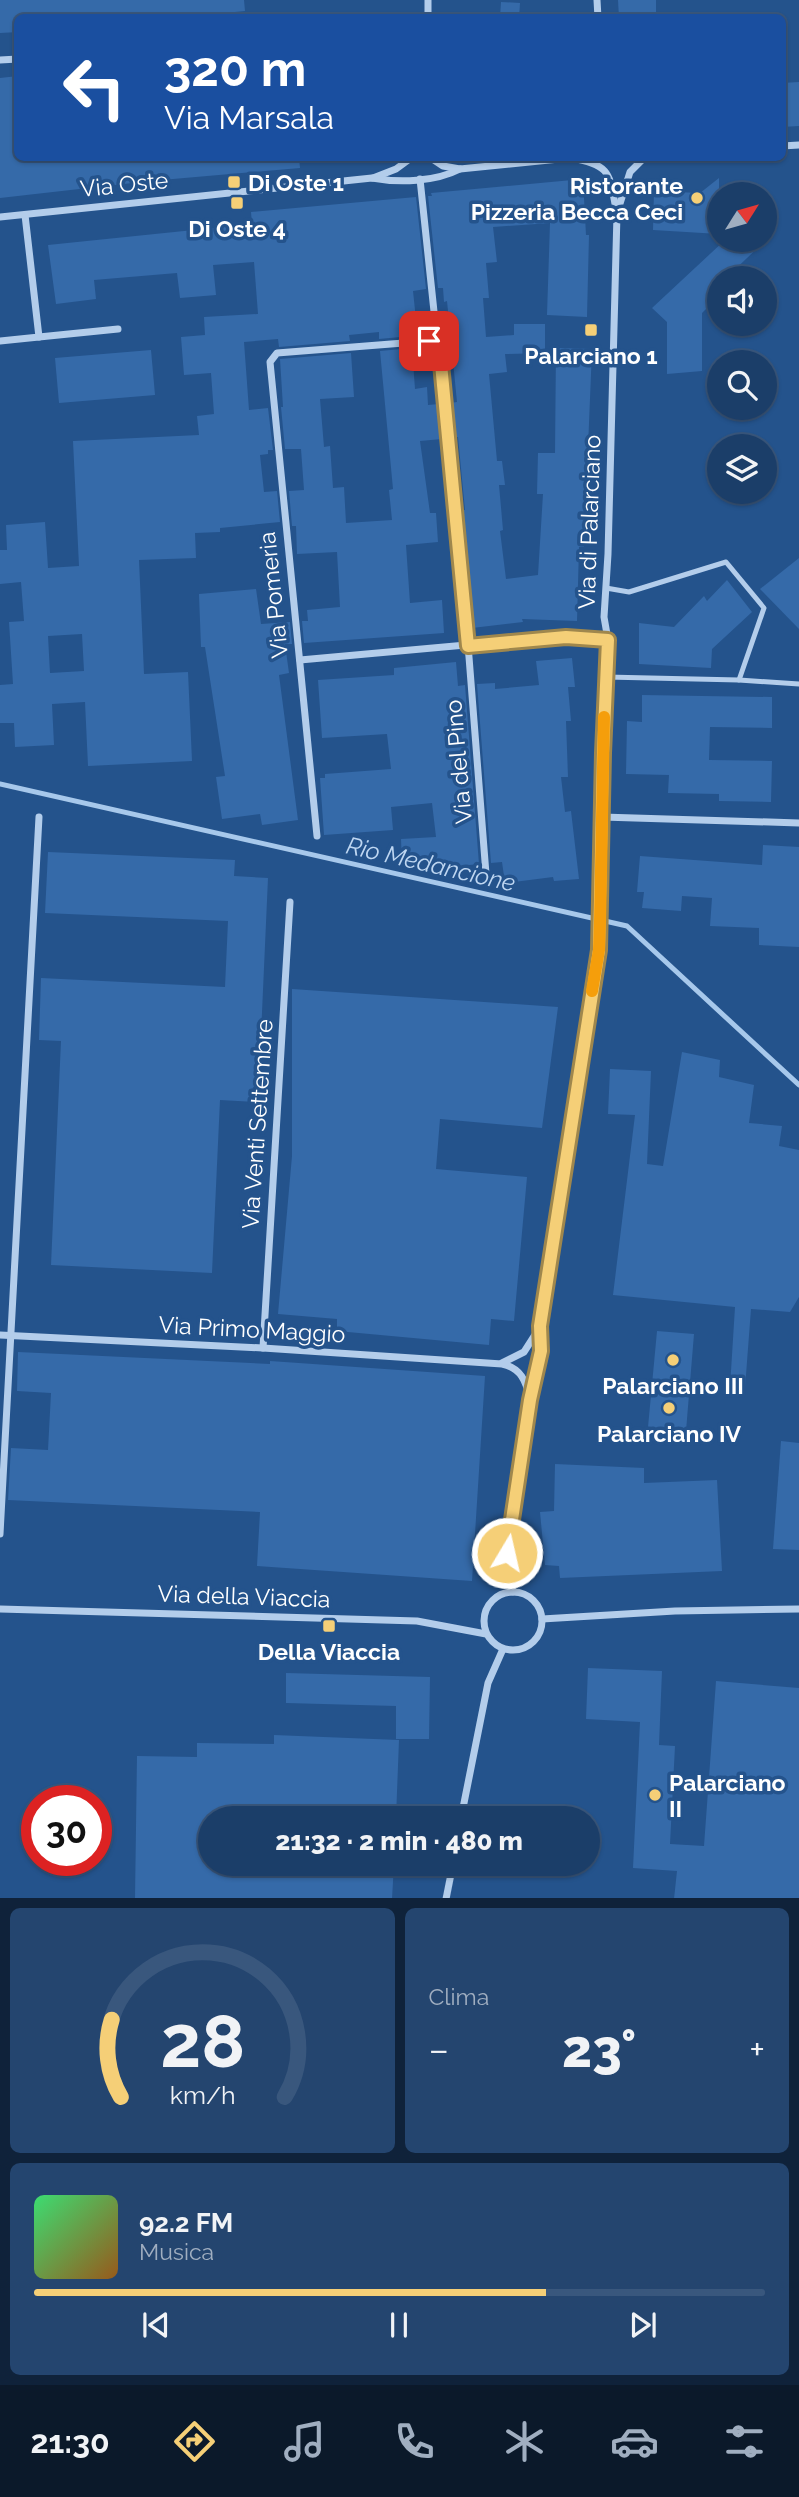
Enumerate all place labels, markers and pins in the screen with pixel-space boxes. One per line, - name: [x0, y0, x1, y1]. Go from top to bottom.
- place label: Di Oste 1: [248, 169, 344, 196]
- place label: Ristorante Pizzeria Becca Ceci: [471, 172, 683, 225]
- marker: Di Oste 1: [226, 174, 242, 190]
- marker: Ristorante Pizzeria Becca Ceci: [689, 190, 705, 206]
- marker: Di Oste 4: [229, 195, 245, 211]
- place label: Di Oste 4: [188, 215, 286, 242]
- pin: [399, 311, 459, 371]
- marker: Palarciano 1: [583, 322, 599, 338]
- place label: Palarciano 1: [524, 342, 658, 369]
- marker: Palarciano III: [665, 1352, 681, 1368]
- place label: Palarciano III: [602, 1372, 744, 1399]
- marker: Palarciano IV: [661, 1400, 677, 1416]
- place label: Palarciano IV: [597, 1420, 742, 1447]
- marker: Della Viaccia: [321, 1618, 337, 1634]
- place label: Della Viaccia: [258, 1638, 400, 1665]
- place label: Palarciano II: [669, 1769, 786, 1822]
- marker: Palarciano II: [647, 1787, 663, 1803]

